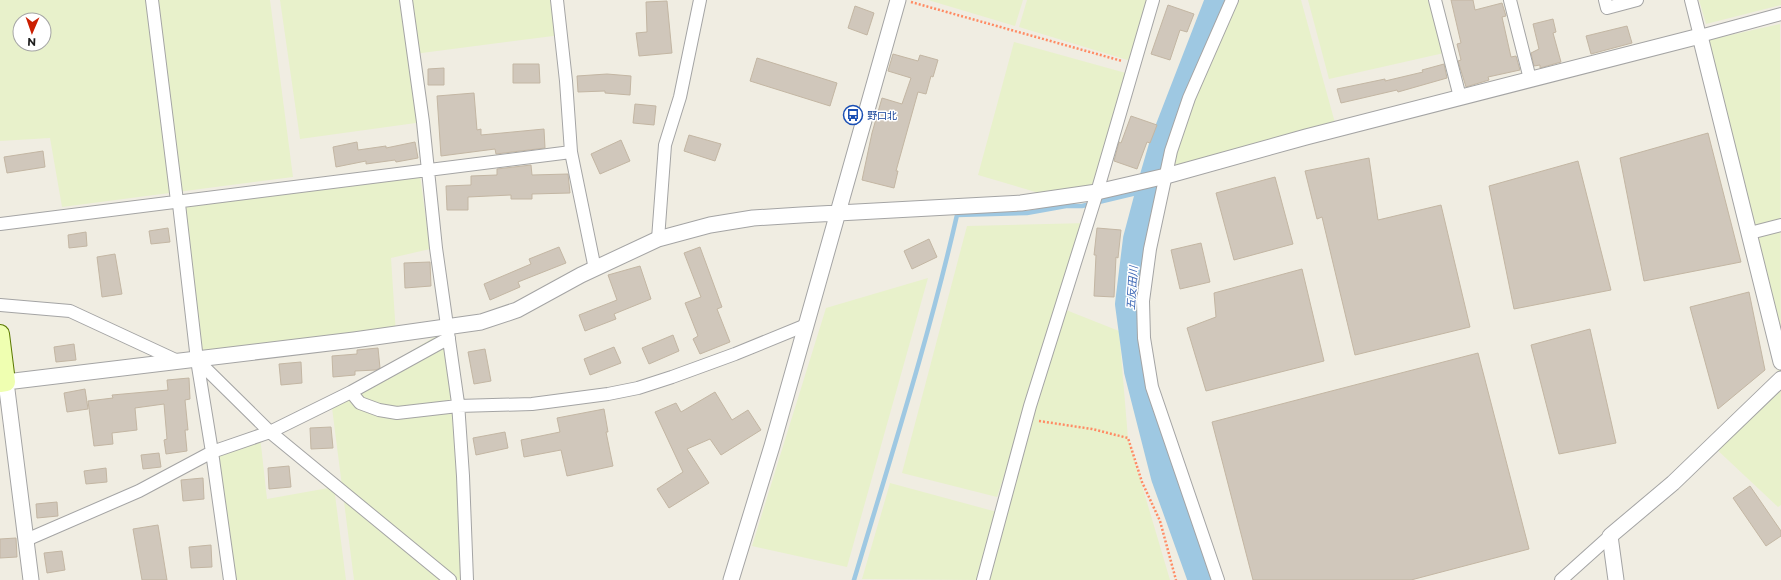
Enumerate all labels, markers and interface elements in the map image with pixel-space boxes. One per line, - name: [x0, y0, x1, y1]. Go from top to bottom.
- north arrow: [12, 12, 52, 52]
- text: N: [27, 35, 36, 49]
- bus stop icon: 野口北: [842, 104, 864, 126]
- place label: 野口北: [867, 109, 897, 122]
- water label: 五反田川: [1123, 265, 1141, 310]

